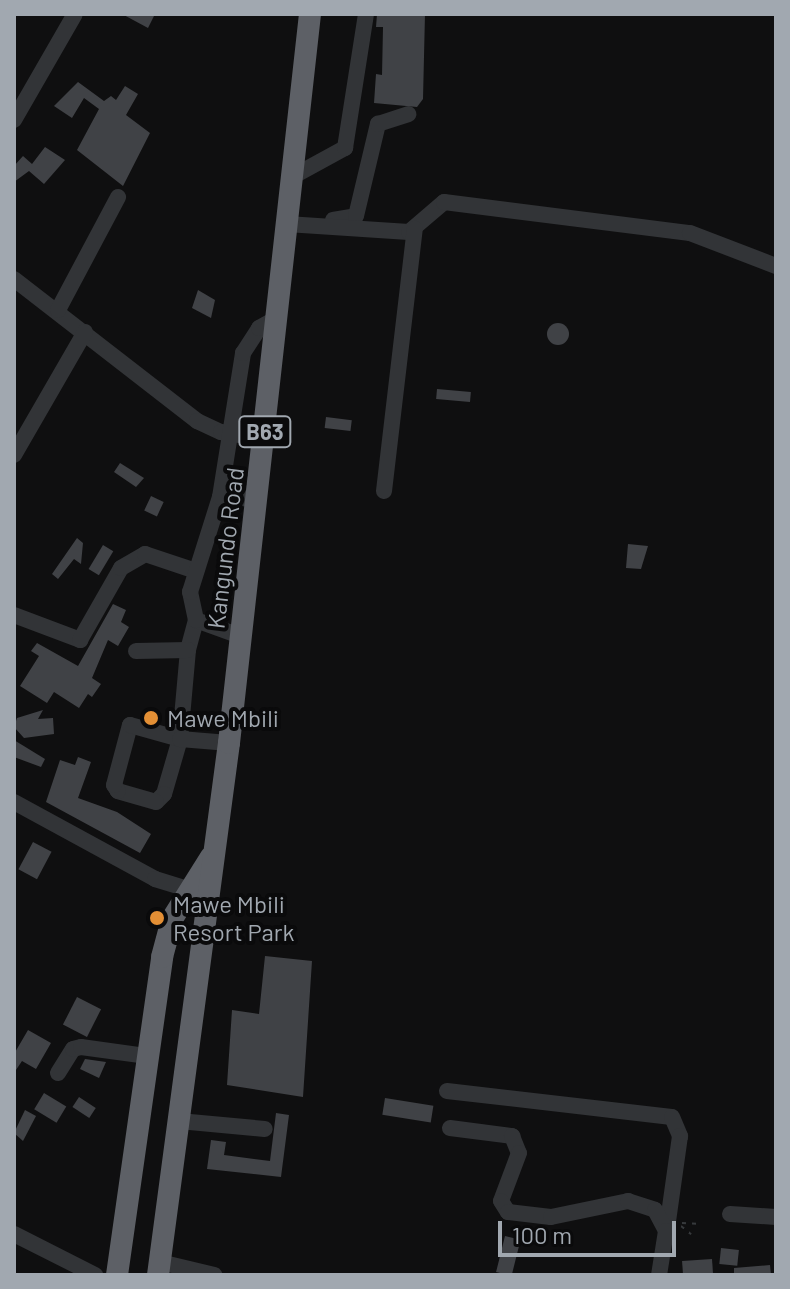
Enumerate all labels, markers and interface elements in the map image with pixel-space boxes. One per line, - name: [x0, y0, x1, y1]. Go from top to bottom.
- road number: B63: [237, 414, 293, 450]
- street label: Kangundo Road: [201, 466, 249, 630]
- place label: Mawe Mbili: [167, 704, 279, 732]
- marker: Mawe Mbili: [142, 709, 160, 727]
- place label: Mawe Mbili Resort Park: [173, 890, 295, 946]
- marker: Mawe Mbili Resort Park: [148, 909, 166, 927]
- scale bar: [502, 1205, 680, 1255]
- text: 100 m: [512, 1220, 572, 1249]

